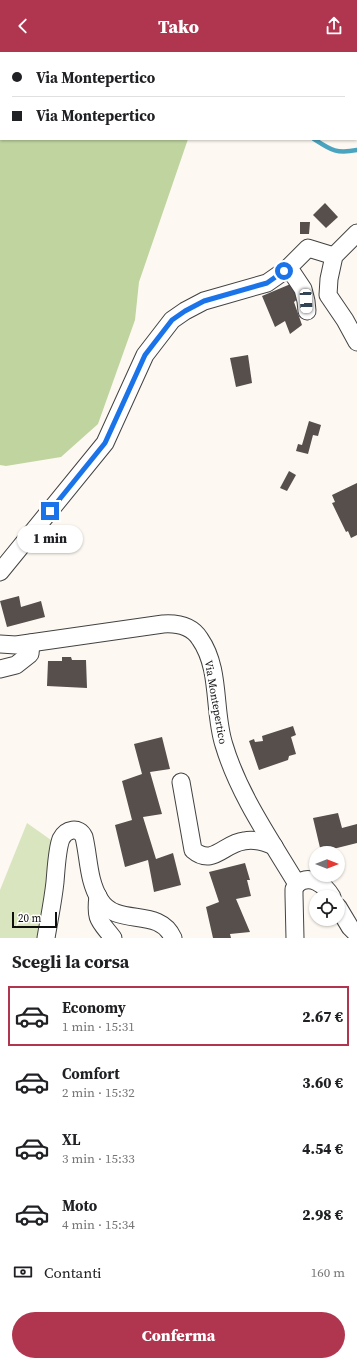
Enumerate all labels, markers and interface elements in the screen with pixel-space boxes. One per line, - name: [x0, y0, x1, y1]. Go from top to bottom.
- text: Tako: [158, 14, 199, 39]
- icon: back: [12, 15, 34, 37]
- icon: share: [323, 15, 345, 37]
- text: Via Montepertico: [36, 67, 155, 88]
- text: Via Montepertico: [36, 105, 155, 126]
- route start: [275, 262, 293, 280]
- car: [299, 289, 313, 313]
- route end: [41, 502, 59, 520]
- callout: 1 min: [17, 525, 83, 553]
- text: 1 min: [33, 530, 67, 547]
- street label: Via Montepertico: [201, 659, 230, 745]
- north arrow: [309, 846, 345, 882]
- map controls: [309, 846, 345, 926]
- button: locate: [309, 890, 345, 926]
- scale bar: [12, 910, 57, 929]
- text: 20 m: [18, 911, 41, 926]
- text: Scegli la corsa: [12, 949, 129, 974]
- text: Economy: [62, 997, 126, 1018]
- icon: car: [14, 998, 50, 1034]
- text: 2.67 €: [302, 1006, 343, 1027]
- text: 1 min · 15:31: [62, 1018, 135, 1035]
- text: Comfort: [62, 1063, 120, 1084]
- icon: car: [14, 1064, 50, 1100]
- text: 3.60 €: [302, 1072, 343, 1093]
- text: 2 min · 15:32: [62, 1084, 135, 1101]
- text: XL: [62, 1129, 81, 1150]
- icon: car: [14, 1130, 50, 1166]
- text: 4.54 €: [302, 1138, 343, 1159]
- text: 3 min · 15:33: [62, 1150, 135, 1167]
- text: Moto: [62, 1195, 97, 1216]
- icon: car: [14, 1196, 50, 1232]
- text: 2.98 €: [302, 1204, 343, 1225]
- text: 4 min · 15:34: [62, 1216, 135, 1233]
- icon: cash: [12, 1261, 34, 1283]
- text: Contanti: [44, 1262, 102, 1283]
- text: 160 m: [311, 1264, 345, 1281]
- button: Conferma: [12, 1312, 345, 1358]

